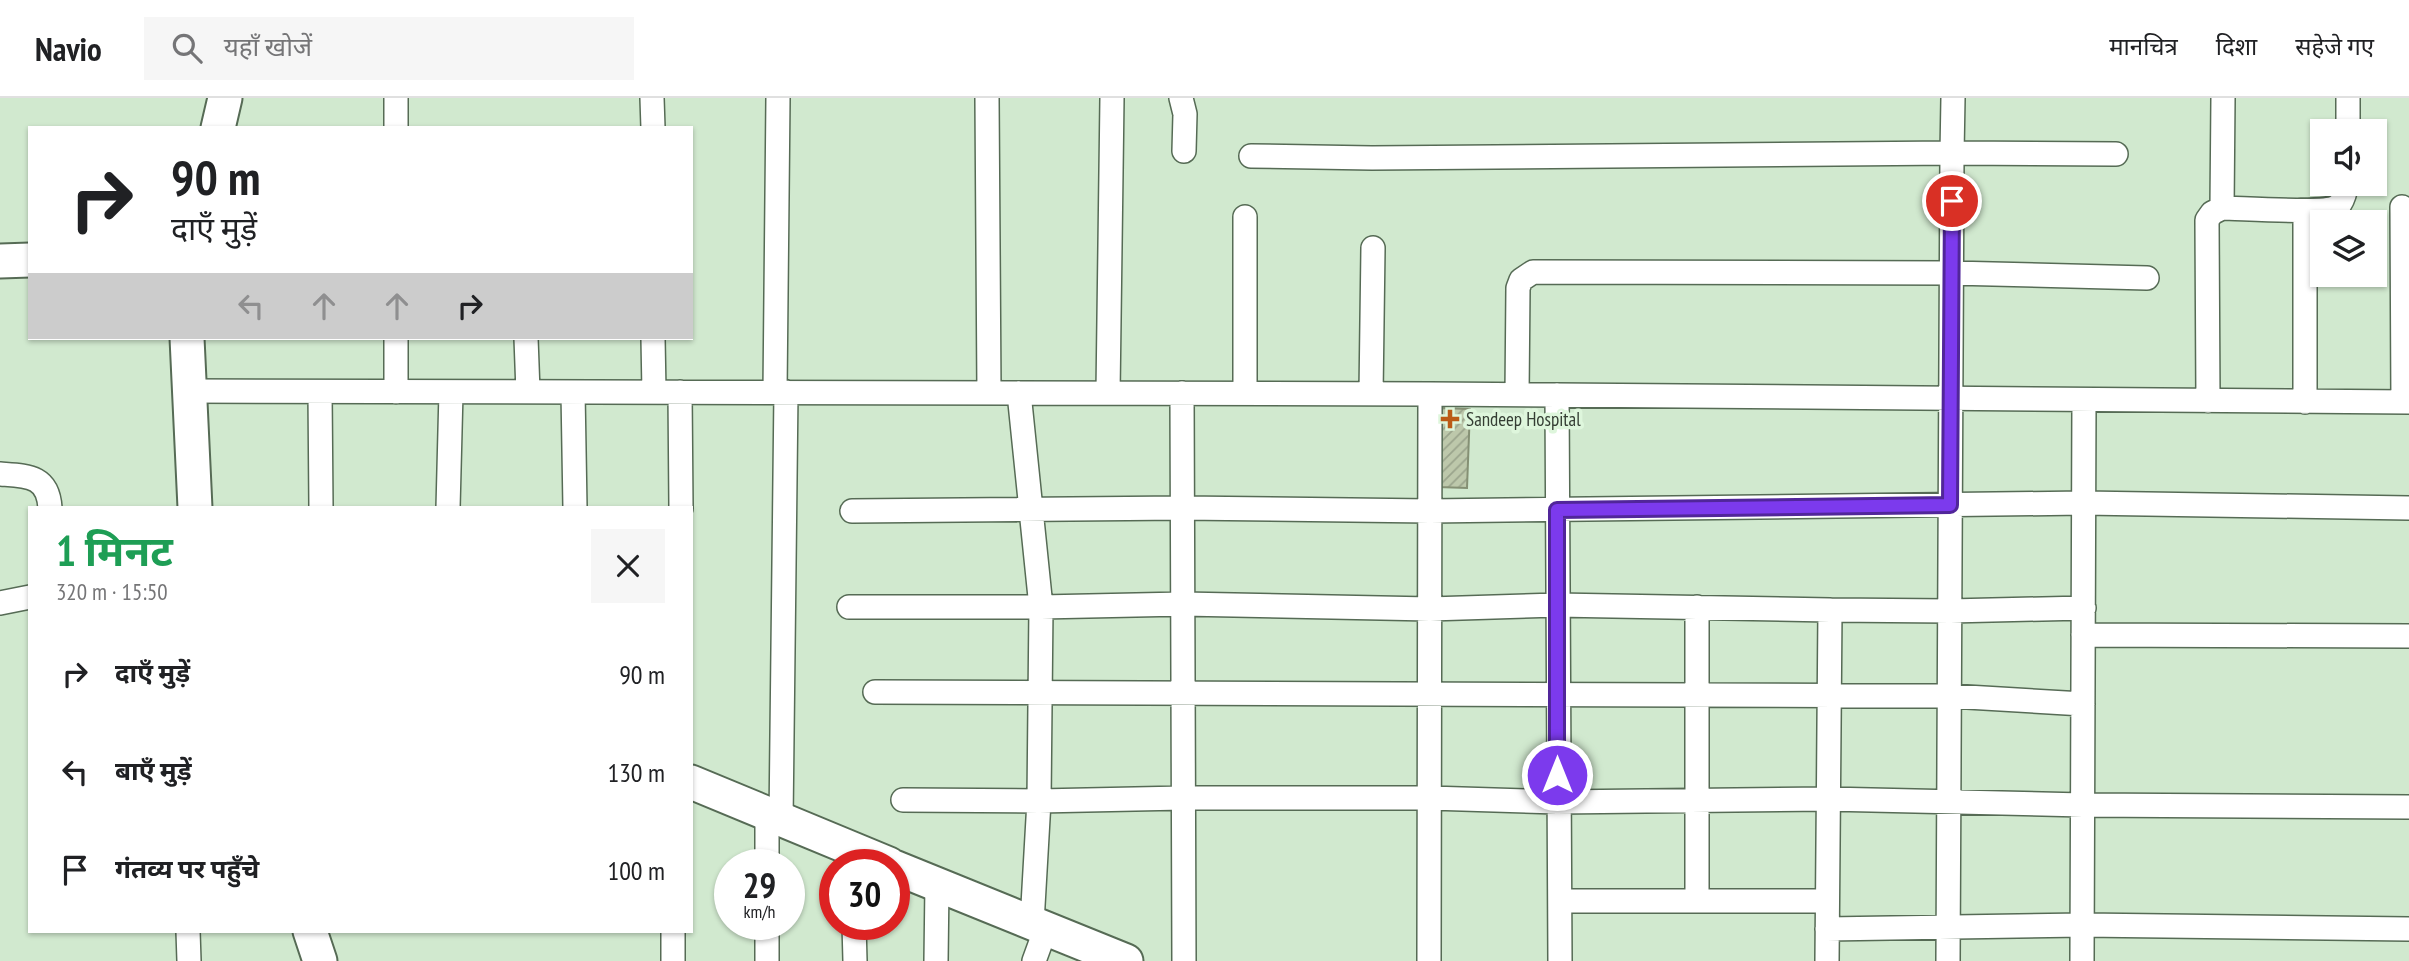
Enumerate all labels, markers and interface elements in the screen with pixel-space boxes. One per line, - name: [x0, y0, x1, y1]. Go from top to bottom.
- search box: [144, 17, 634, 80]
- text: Navio: [35, 27, 102, 70]
- icon: search: [168, 29, 206, 67]
- text: यहाँ खोजें: [224, 30, 312, 63]
- text: मानचित्र: [2109, 31, 2178, 62]
- text: दिशा: [2216, 31, 2257, 62]
- text: सहेजे गए: [2295, 31, 2374, 62]
- map controls: [2310, 119, 2387, 287]
- button: sound: [2310, 119, 2387, 196]
- text: 90 m: [171, 145, 260, 209]
- icon: right: [56, 154, 147, 245]
- pin: [1922, 171, 1982, 231]
- icon: arrive: [1933, 182, 1971, 220]
- text: दाएँ मुड़ें: [171, 207, 257, 249]
- button: layers: [2310, 210, 2387, 287]
- icon: left: [232, 287, 270, 325]
- icon: ahead: [305, 287, 343, 325]
- icon: ahead: [378, 287, 416, 325]
- icon: right: [451, 287, 489, 325]
- place label: Sandeep Hospital: [1466, 407, 1581, 431]
- marker: Sandeep Hospital: [1440, 409, 1460, 429]
- text: 1 मिनट: [56, 523, 173, 578]
- button: close: [591, 529, 665, 603]
- text: 320 m · 15:50: [56, 577, 168, 606]
- icon: right: [56, 655, 94, 693]
- text: दाएँ मुड़ें: [115, 656, 190, 689]
- text: 90 m: [619, 658, 665, 691]
- position arrow: [1520, 738, 1594, 812]
- icon: left: [56, 753, 94, 791]
- text: बाएँ मुड़ें: [115, 754, 192, 787]
- text: 130 m: [607, 756, 665, 789]
- speed limit sign: 30: [819, 849, 910, 940]
- icon: arrive: [56, 851, 94, 889]
- text: गंतव्य पर पहुँचे: [115, 852, 259, 885]
- text: 100 m: [607, 854, 665, 887]
- text: 29: [743, 862, 776, 908]
- text: km/h: [744, 900, 775, 923]

